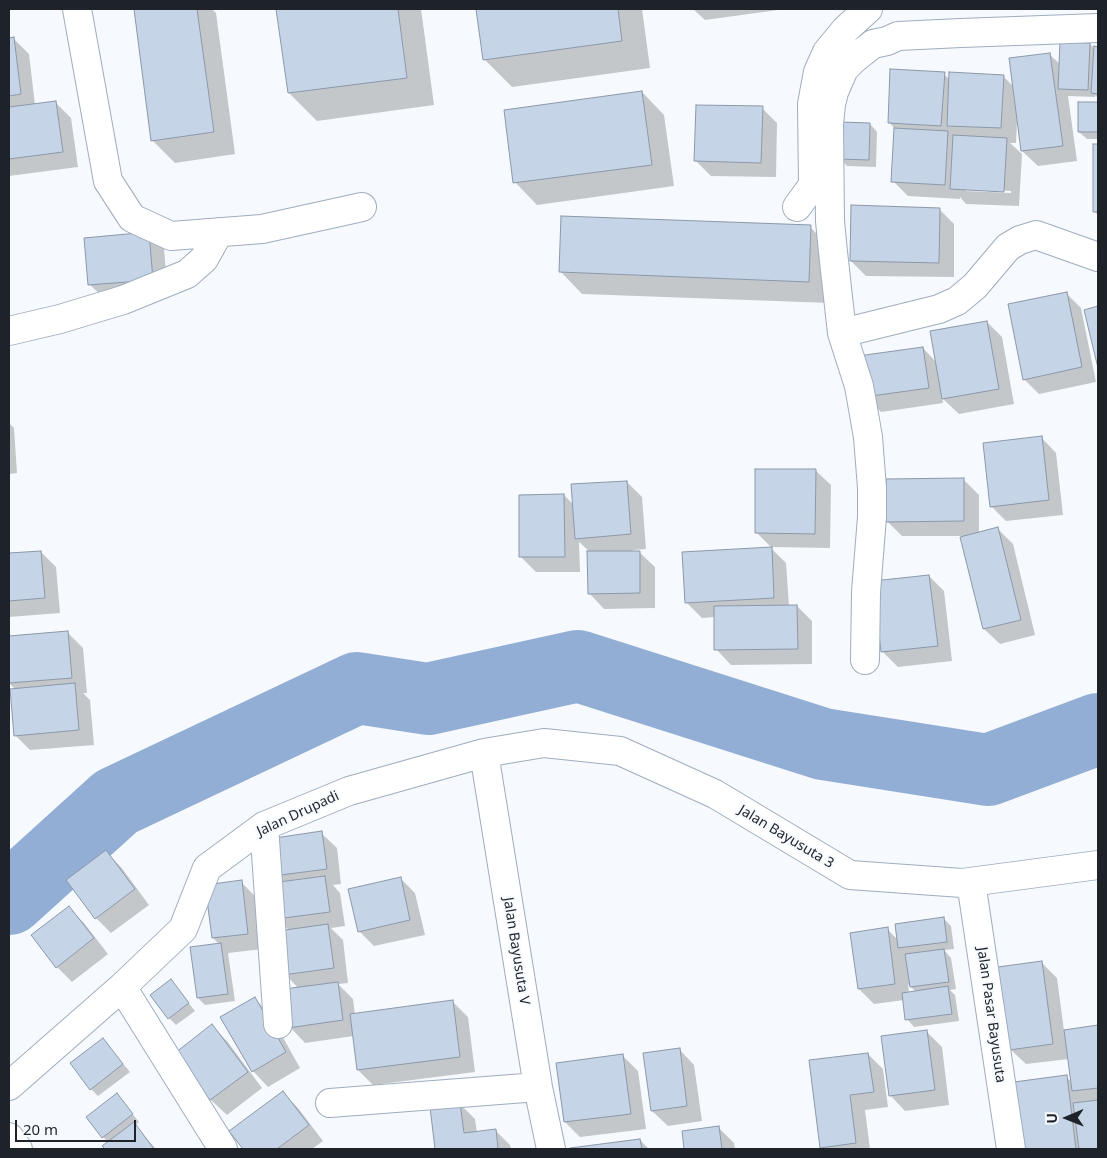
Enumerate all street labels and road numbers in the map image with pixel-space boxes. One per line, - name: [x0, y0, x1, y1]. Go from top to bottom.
- street label: Jalan Drupadi: [254, 788, 342, 840]
- street label: Jalan Bayusuta 3: [735, 802, 837, 872]
- street label: Jalan Bayusuta V: [499, 896, 533, 1006]
- street label: Jalan Pasar Bayusuta: [973, 946, 1009, 1084]

